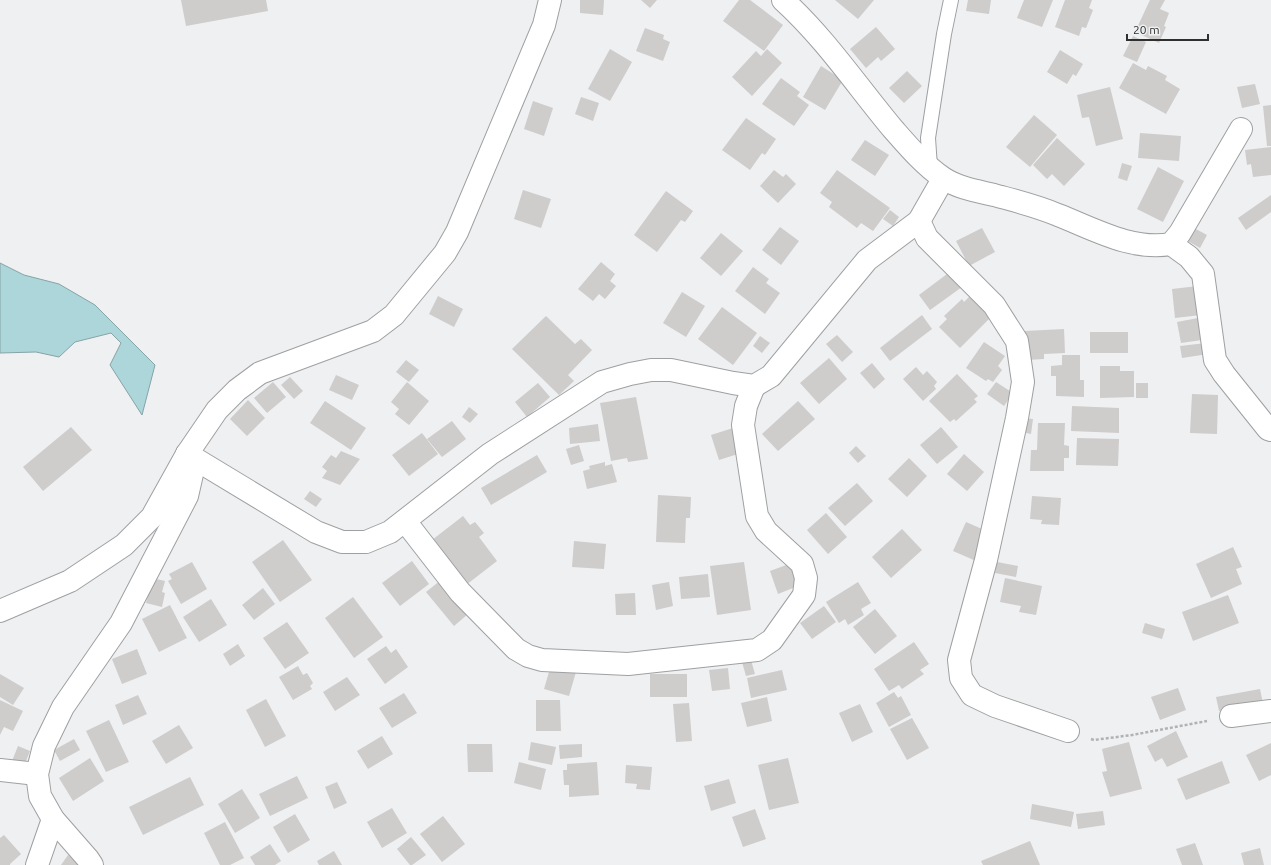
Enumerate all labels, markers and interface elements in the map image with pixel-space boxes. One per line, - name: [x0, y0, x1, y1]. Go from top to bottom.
- scale bar: [1127, 16, 1208, 42]
- text: 20 m: [1133, 23, 1160, 36]

